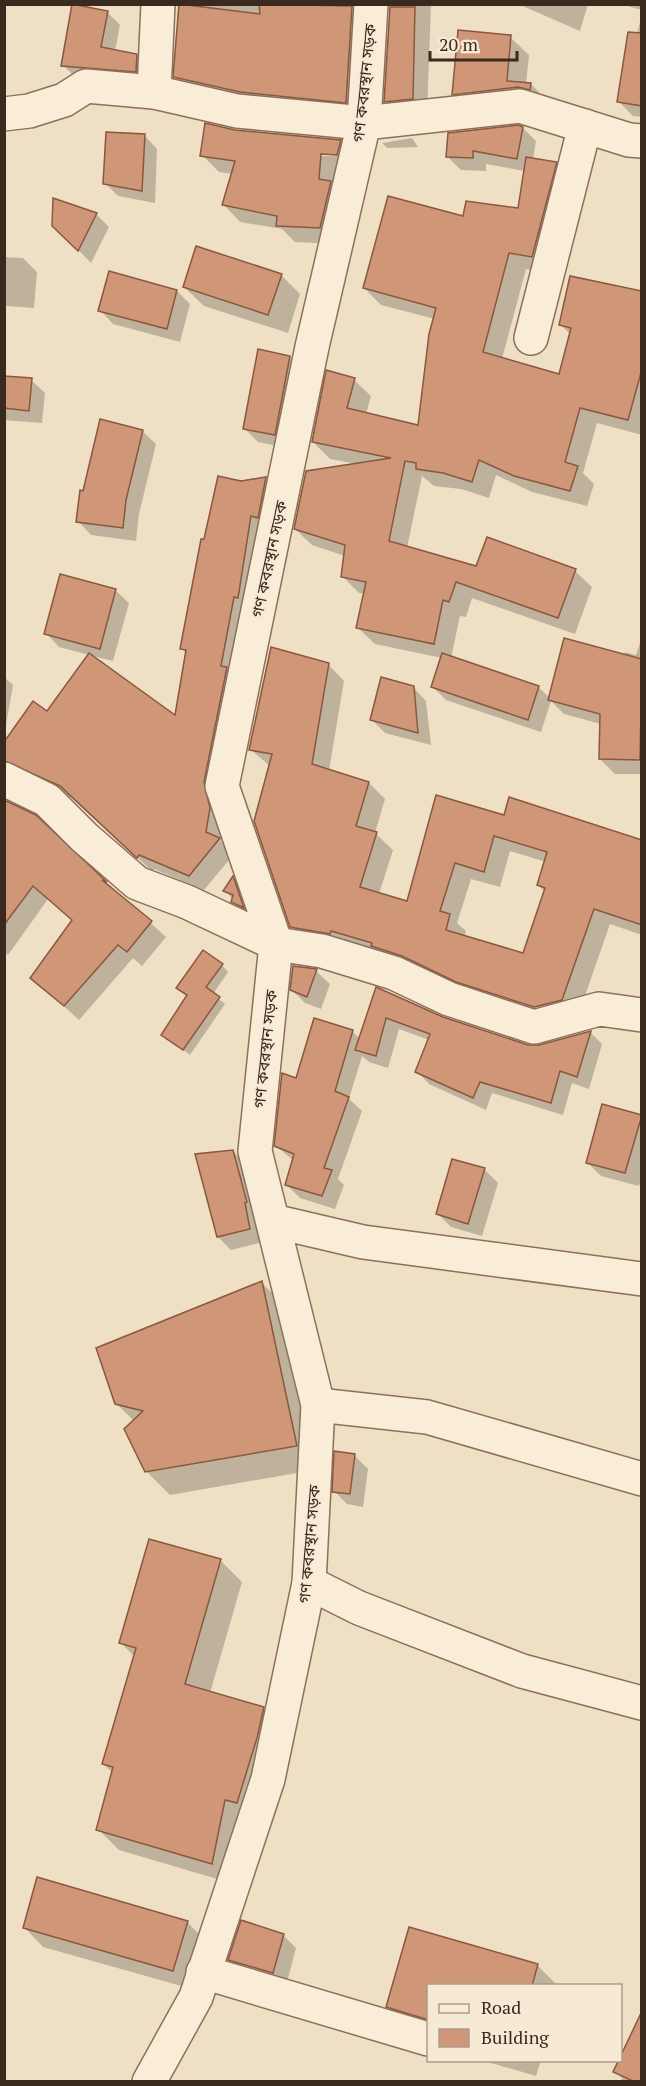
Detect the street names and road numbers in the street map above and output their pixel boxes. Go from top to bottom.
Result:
street label: গণ কবরস্থান সড়ক [347,22,381,143]
street label: গণ কবরস্থান সড়ক [246,498,292,619]
street label: গণ কবরস্থান সড়ক [248,988,282,1109]
street label: গণ কবরস্থান সড়ক [293,1483,325,1604]

